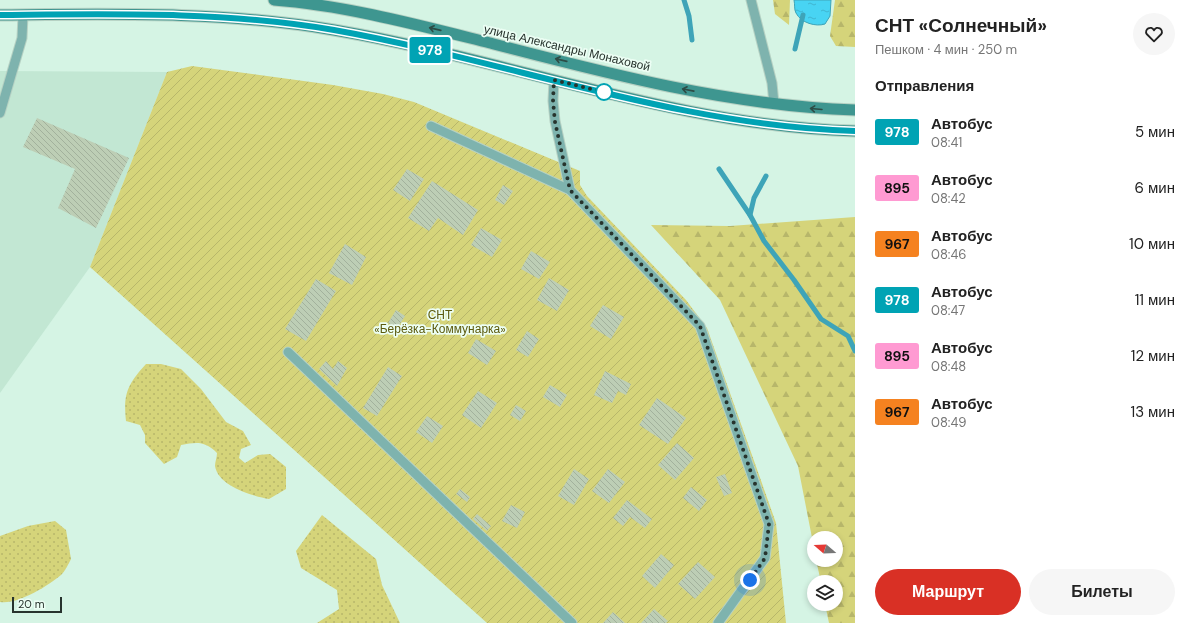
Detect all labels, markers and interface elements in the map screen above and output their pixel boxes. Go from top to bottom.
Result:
text: СНТ «Солнечный» [875,13,1047,38]
button: heart [1133,13,1175,55]
street label: улица Александры Монаховой [482,21,652,75]
one-way arrow [428,25,441,33]
line badge: 978 [407,37,453,63]
text: 978 [417,41,443,59]
text: Пешком · 4 мин · 250 m [875,41,1017,58]
one-way arrow [555,56,568,64]
text: Отправления [875,76,974,96]
unlabelled marker [595,83,613,101]
one-way arrow [681,85,694,93]
one-way arrow [810,105,823,112]
text: Автобус [931,114,993,134]
text: 5 мин [1135,122,1175,142]
text: 978 [884,123,910,141]
text: 08:41 [931,134,962,151]
text: Автобус [931,170,993,190]
text: 6 мин [1135,178,1175,198]
text: 895 [884,179,910,197]
text: 08:42 [931,190,966,207]
text: Автобус [931,226,993,246]
text: 10 мин [1129,234,1175,254]
text: 967 [884,235,910,253]
text: 08:46 [931,246,966,263]
text: Автобус [931,282,993,302]
text: 11 мин [1135,290,1175,310]
text: 978 [884,291,910,309]
text: 08:47 [931,302,965,319]
park label: СНТ «Берёзка-Коммунарка» [374,307,506,337]
text: Автобус [931,338,993,358]
text: 12 мин [1131,346,1175,366]
text: 895 [884,347,910,365]
text: 08:48 [931,358,966,375]
text: Автобус [931,394,993,414]
text: 13 мин [1130,402,1175,422]
text: 967 [884,403,910,421]
text: 08:49 [931,414,966,431]
north arrow [807,531,843,567]
map controls [807,531,843,611]
button: Маршрут [875,569,1021,615]
button: Билеты [1029,569,1175,615]
your location [740,570,760,590]
button: layers [807,575,843,611]
scale bar [12,595,62,614]
text: 20 m [18,597,44,611]

